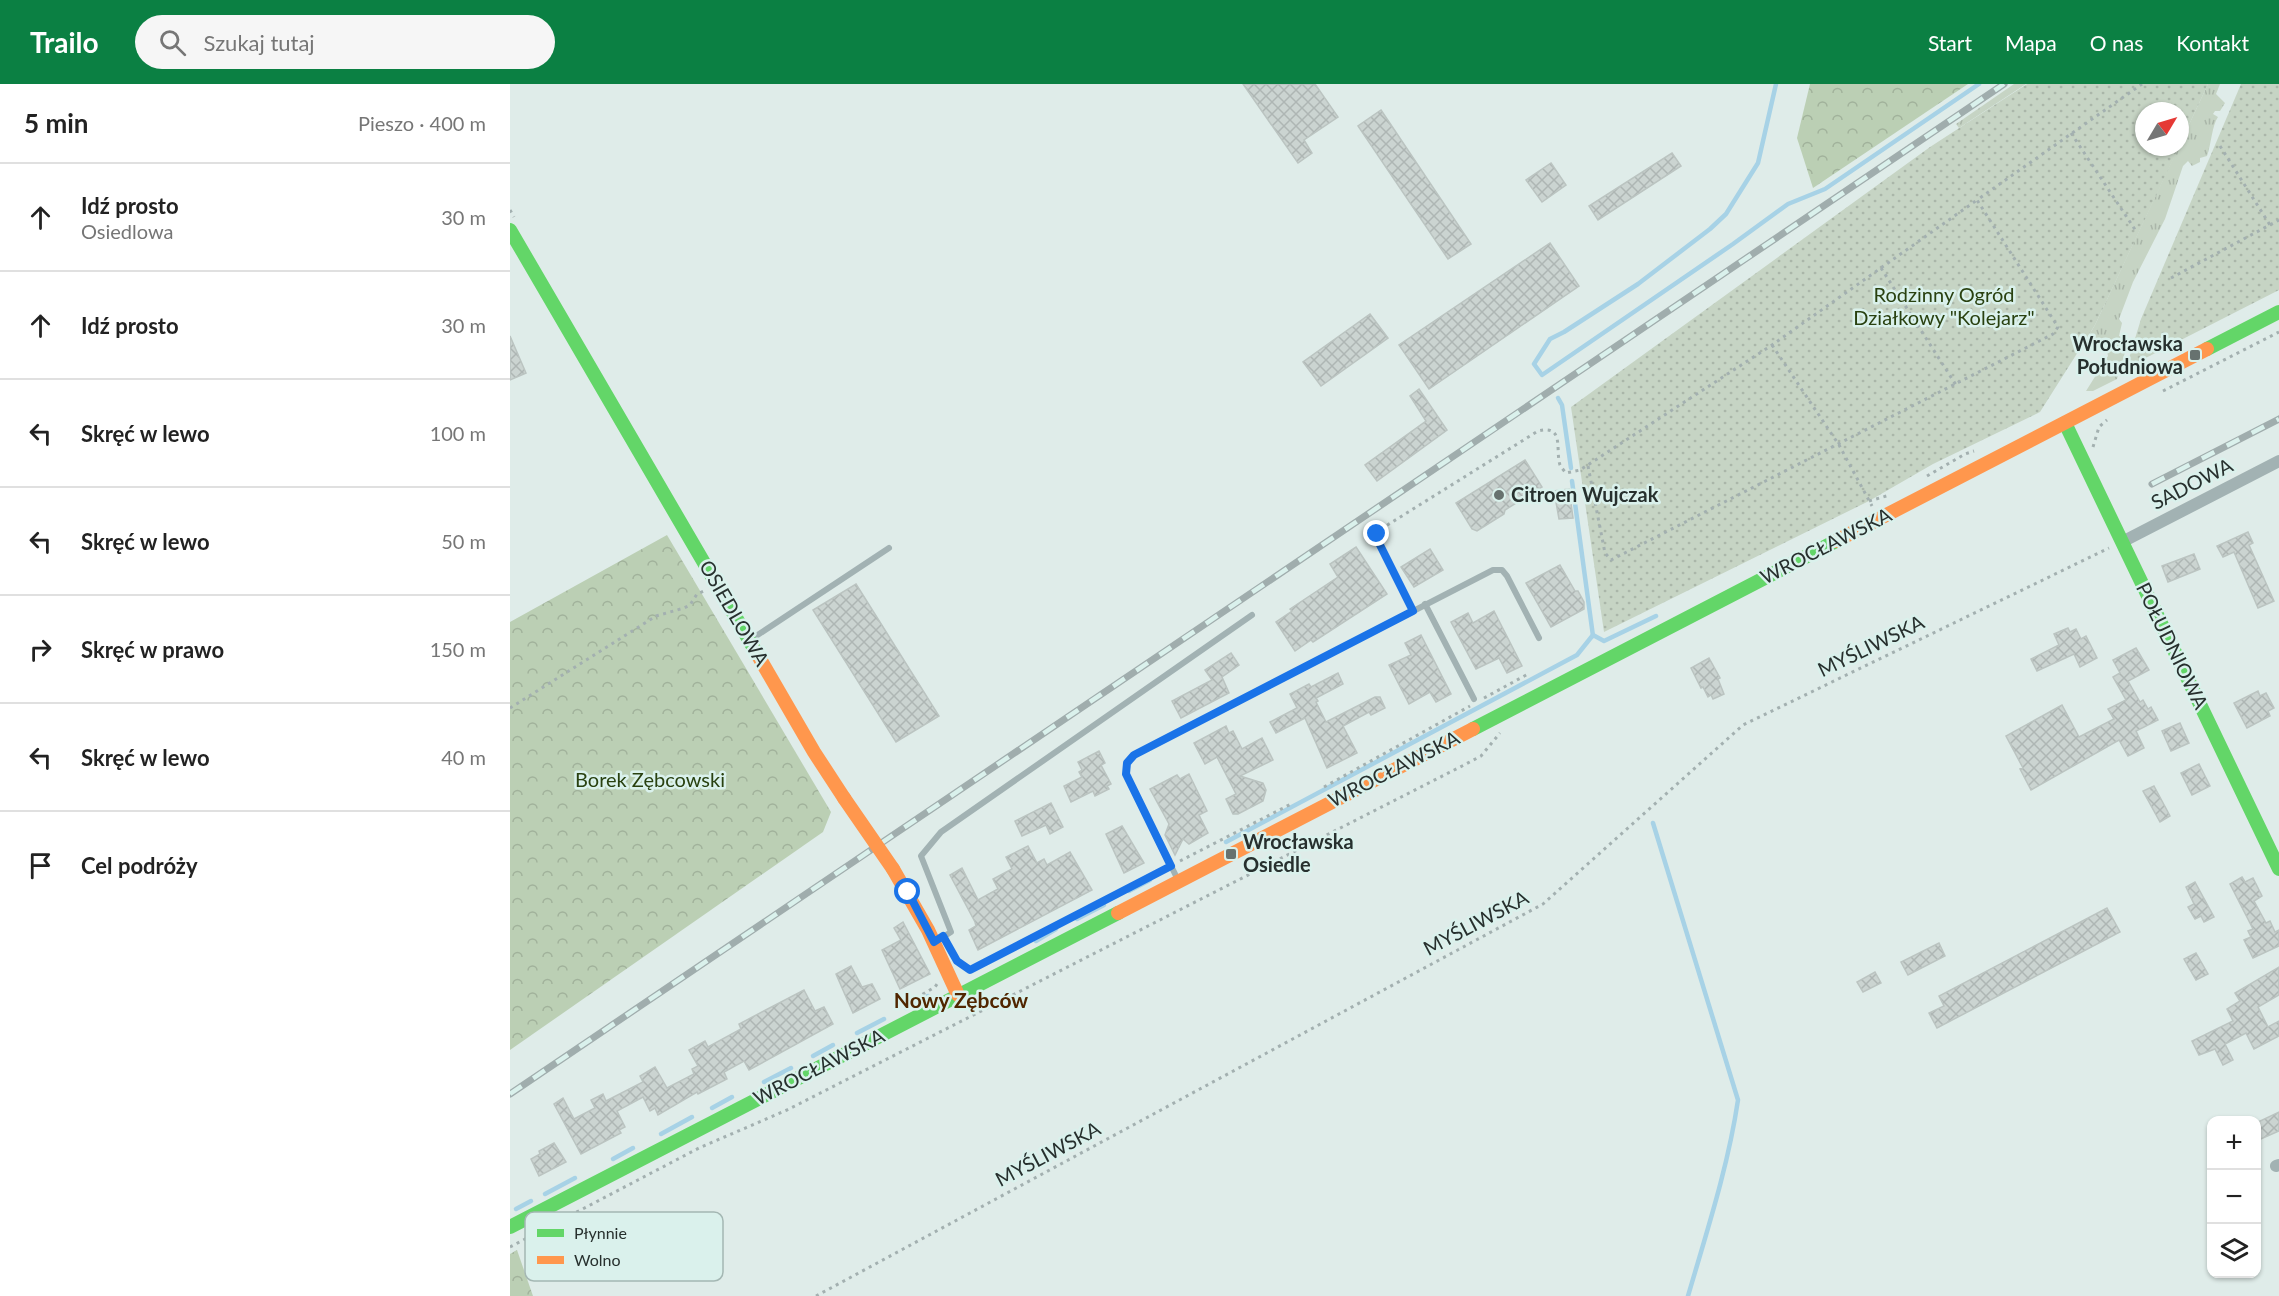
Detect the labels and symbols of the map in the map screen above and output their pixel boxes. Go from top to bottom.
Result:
north arrow [2135,102,2189,156]
park label: Rodzinny Ogród Działkowy "Kolejarz" [1853,282,2035,329]
place label: Wrocławska Południowa [2072,331,2183,378]
marker: Wrocławska Południowa [2188,348,2202,362]
street label: SADOWA [2147,452,2237,514]
place label: Citroen Wujczak [1511,482,1659,506]
marker: Citroen Wujczak [1492,488,1506,502]
street label: WROCŁAWSKA [1756,502,1896,588]
route end [1363,520,1389,546]
street label: OSIEDLOWA [695,555,775,670]
street label: POŁUDNIOWA [2132,578,2214,713]
street label: MYŚLIWSKA [1813,609,1928,681]
street label: WROCŁAWSKA [1324,725,1464,811]
park label: Borek Zębcowski [575,767,725,791]
place label: Wrocławska Osiedle [1243,829,1354,876]
marker: Wrocławska Osiedle [1224,847,1238,861]
route start [894,878,920,904]
street label: MYŚLIWSKA [1419,884,1533,960]
district label: Nowy Zębców [894,987,1028,1012]
street label: WROCŁAWSKA [749,1023,889,1109]
street label: MYŚLIWSKA [991,1115,1105,1191]
legend [525,1212,723,1281]
text: Płynnie [574,1223,627,1242]
text: Wolno [574,1250,621,1269]

